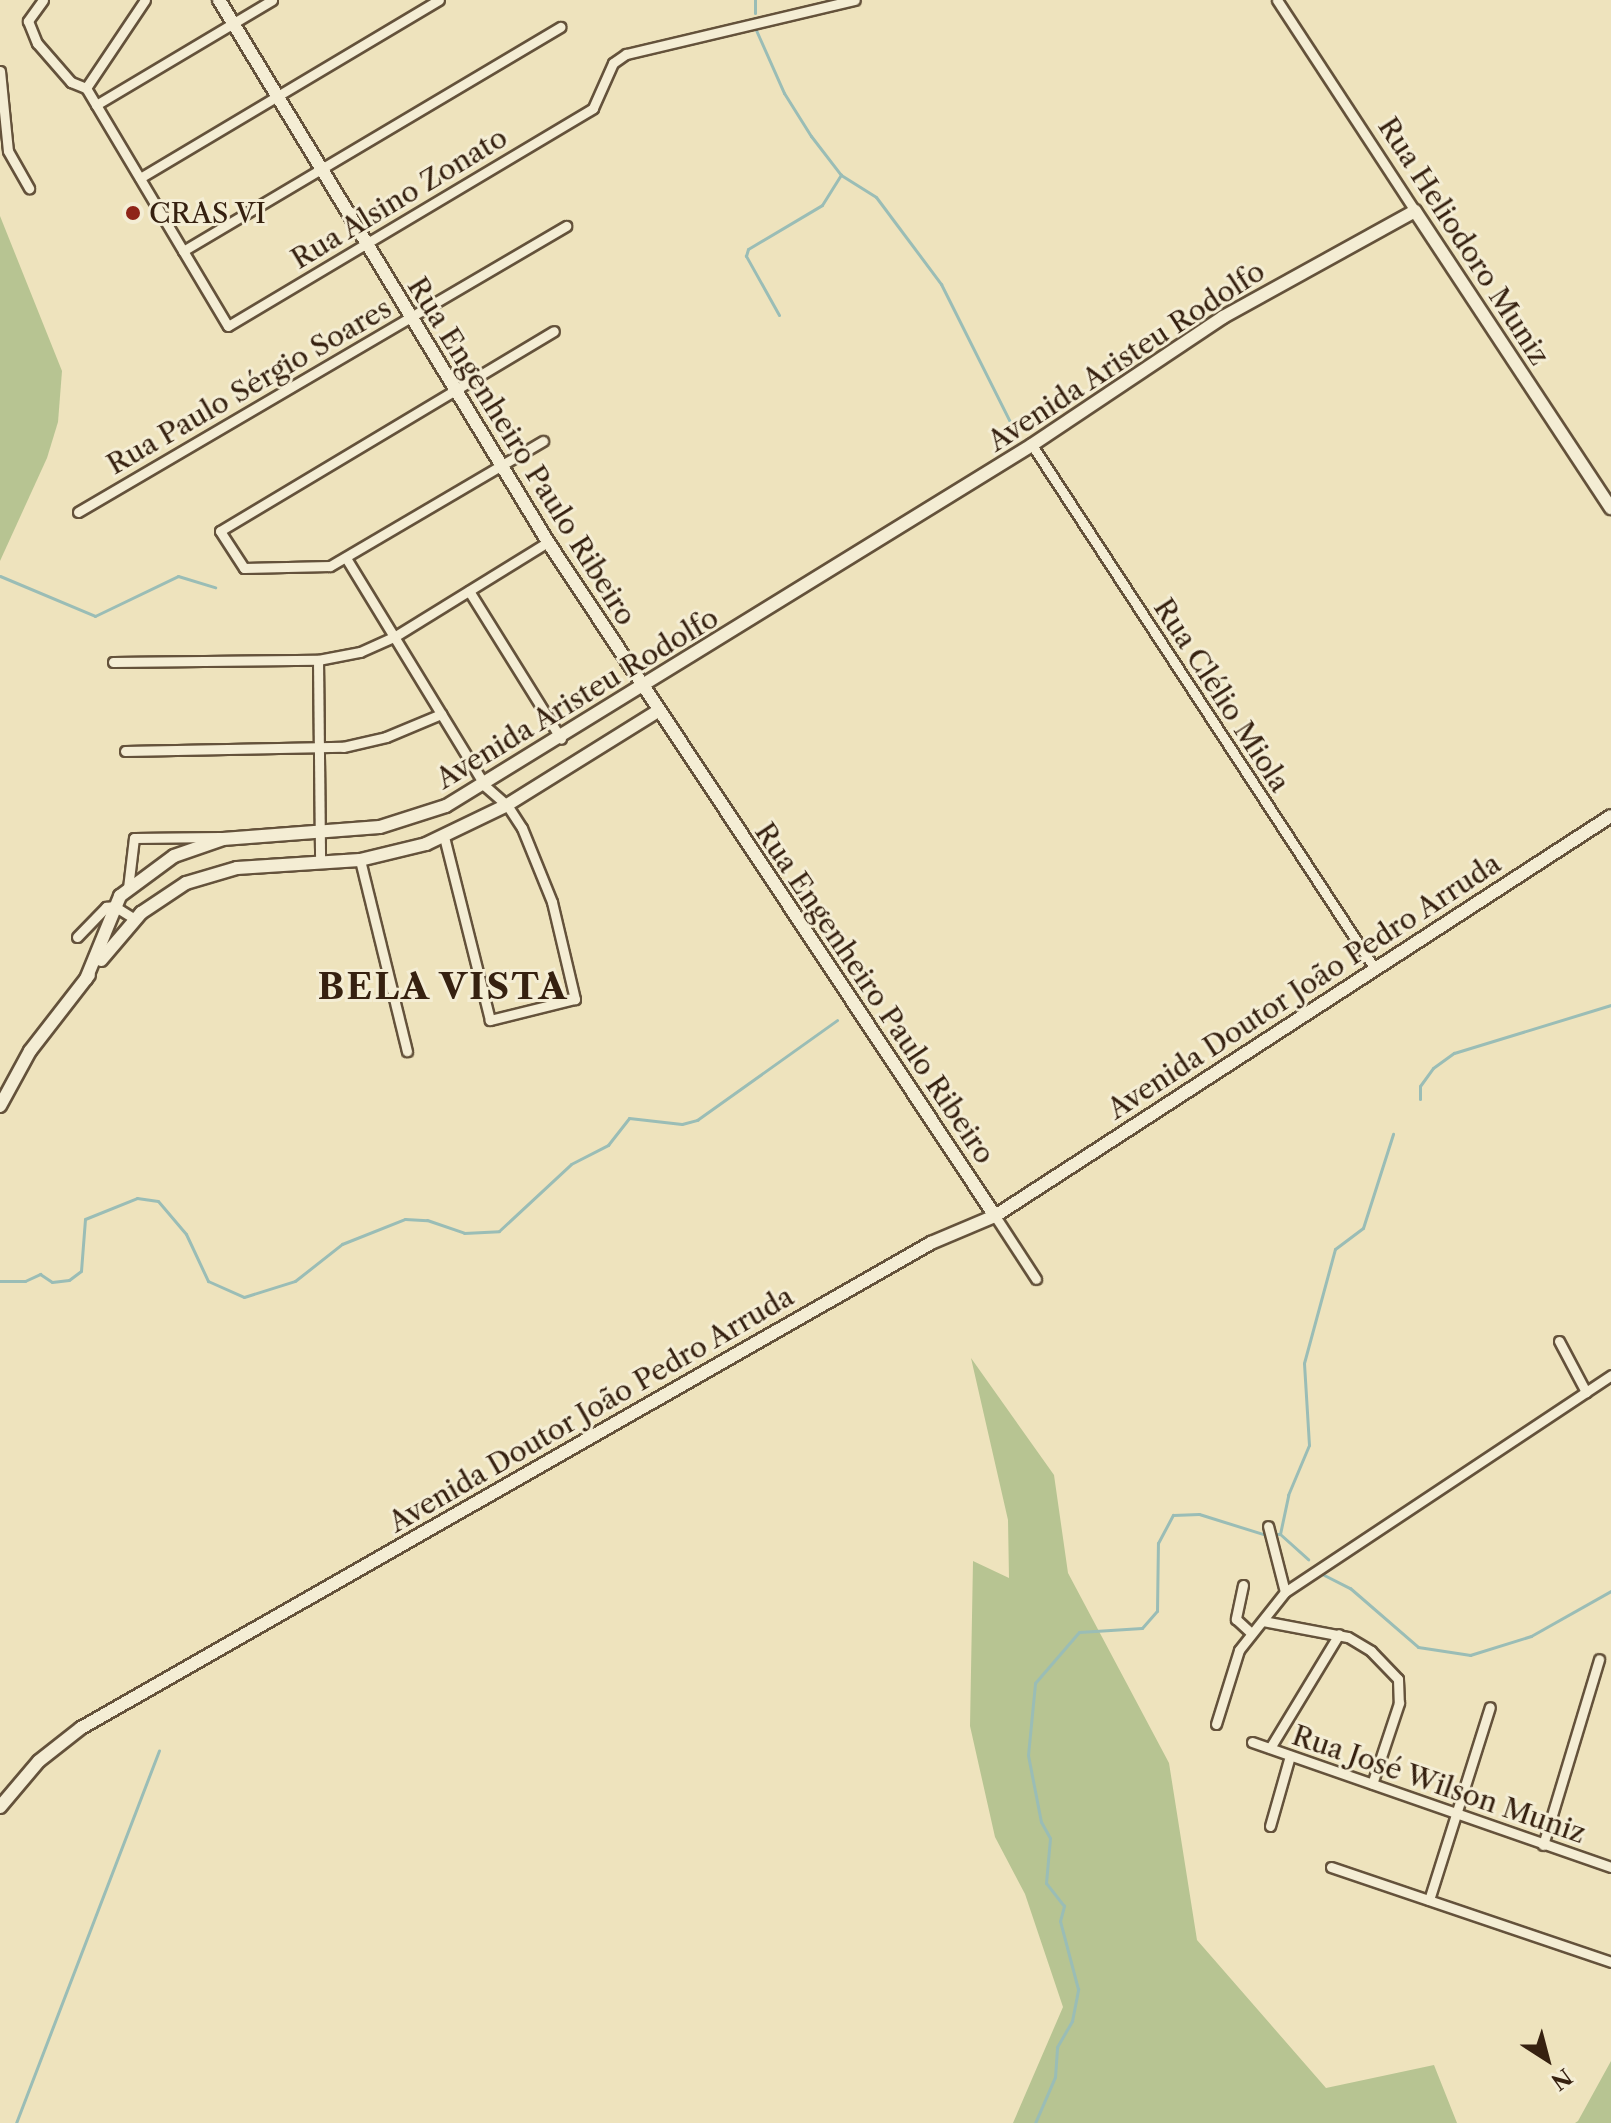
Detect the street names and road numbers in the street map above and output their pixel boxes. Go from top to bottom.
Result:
street label: Rua Heliodoro Muniz [1371,111,1557,371]
street label: Rua Alsino Zonato [284,120,514,276]
street label: Avenida Aristeu Rodolfo [981,254,1271,458]
street label: Rua Engenheiro Paulo Ribeiro [401,271,643,631]
street label: Rua Paulo Sérgio Soares [101,291,397,481]
street label: Rua Clélio Miola [1147,592,1297,798]
street label: Avenida Aristeu Rodolfo [429,600,725,796]
street label: Rua Engenheiro Paulo Ribeiro [748,816,1002,1170]
street label: Avenida Doutor João Pedro Arruda [1100,846,1508,1126]
street label: Avenida Doutor João Pedro Arruda [382,1278,800,1540]
street label: Rua José Wilson Muniz [1287,1718,1591,1850]

